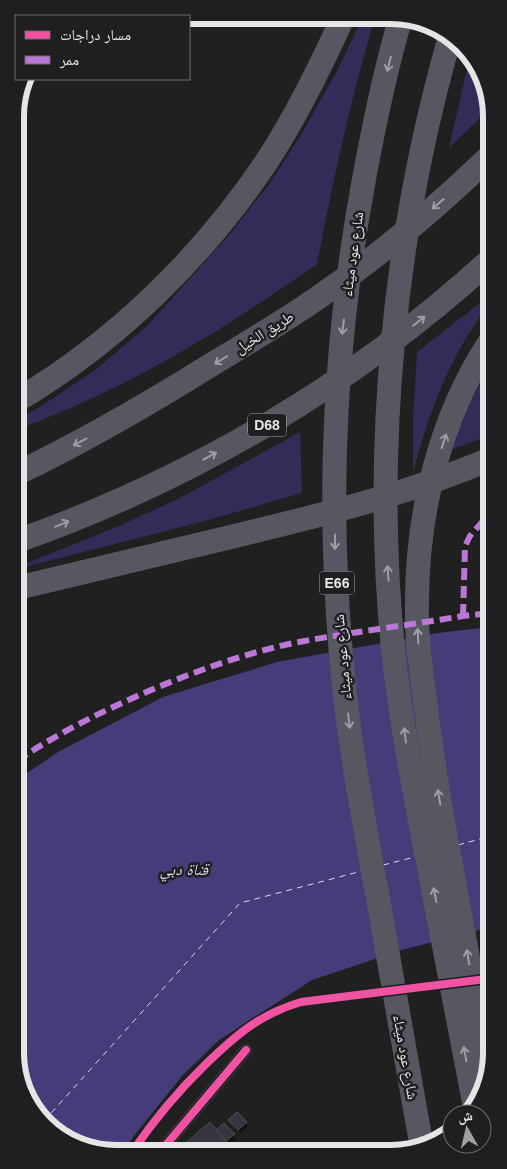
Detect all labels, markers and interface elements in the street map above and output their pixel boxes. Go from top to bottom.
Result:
legend [15,15,190,80]
text: مسار دراجات [60,26,131,44]
text: ممر [59,51,79,69]
one-way arrow [384,56,393,72]
one-way arrow [431,199,444,210]
street label: شارع عود ميثاء [338,210,368,298]
street label: طريق الخيل [232,307,298,358]
one-way arrow [412,315,425,326]
one-way arrow [338,319,348,335]
one-way arrow [214,355,228,365]
road number: D68 [248,414,286,436]
one-way arrow [439,433,449,449]
one-way arrow [73,437,88,447]
one-way arrow [202,451,216,461]
one-way arrow [54,519,69,529]
one-way arrow [330,534,340,550]
one-way arrow [384,566,393,582]
road number: E66 [320,572,354,594]
street label: شارع عود ميثاء [330,613,356,700]
one-way arrow [413,628,423,644]
one-way arrow [344,713,354,729]
one-way arrow [400,727,410,743]
one-way arrow [433,789,443,805]
water label: قناة دبي [160,861,210,882]
one-way arrow [429,887,439,903]
one-way arrow [462,949,472,965]
street label: شارع عود ميثاء [388,1013,422,1101]
one-way arrow [460,1047,470,1063]
north arrow [442,1104,492,1154]
text: ش [457,1107,474,1126]

